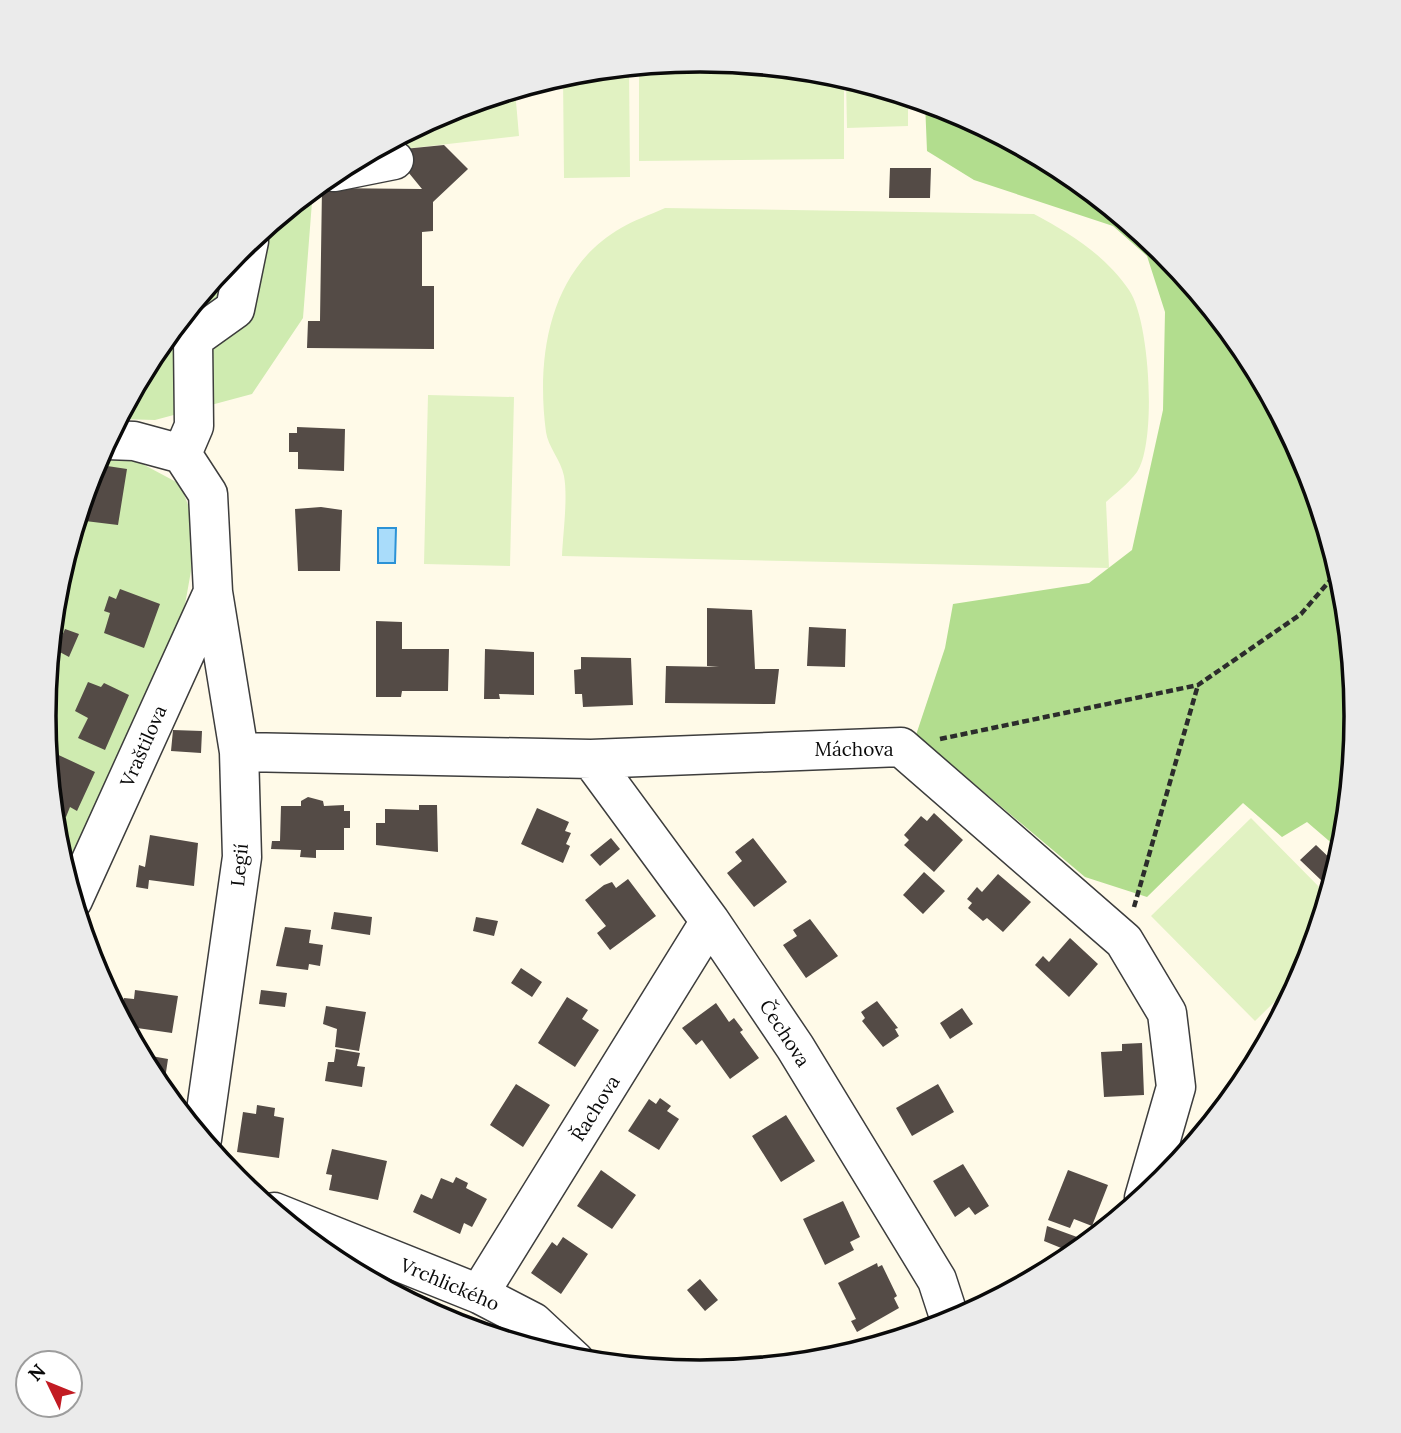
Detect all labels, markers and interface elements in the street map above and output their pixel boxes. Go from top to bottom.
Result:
street label: Vraštilova [114,701,172,791]
street label: Máchova [815,737,894,761]
street label: Legií [225,843,253,887]
street label: Čechova [754,995,816,1071]
street label: Řachova [565,1070,625,1146]
street label: Vrchlického [396,1252,503,1316]
north arrow [14,1349,84,1419]
text: N [23,1359,51,1386]

